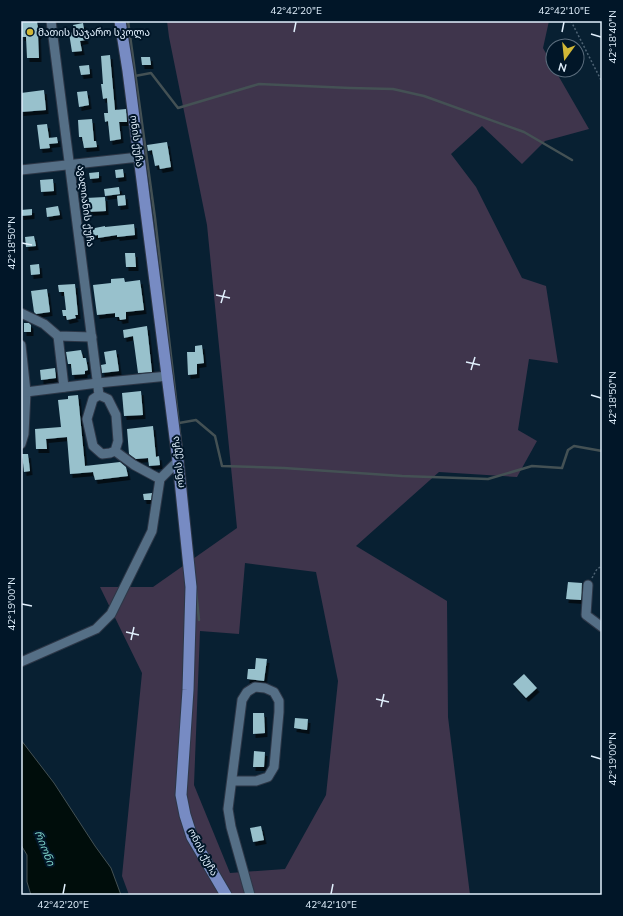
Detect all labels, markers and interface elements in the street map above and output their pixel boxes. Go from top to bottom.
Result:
text: 42°42'20"E [270,4,322,17]
text: 42°42'10"E [538,4,590,17]
text: 42°18'40"N [606,10,619,64]
place label: მათის საჯარო სკოლა [38,26,150,39]
marker: მათის საჯარო სკოლა [25,27,35,37]
north arrow [545,38,585,78]
text: N [557,60,568,75]
street label: ონის ქუჩა [127,114,147,168]
street label: ავალიანის ქუჩა [75,164,97,248]
text: 42°18'50"N [5,216,18,270]
text: 42°18'50"N [606,371,619,425]
street label: ონის ქუჩა [169,436,187,488]
text: 42°19'00"N [5,577,18,631]
text: 42°19'00"N [606,732,619,786]
street label: ონის ქუჩა [185,826,221,878]
water label: რიონი [32,828,59,868]
text: 42°42'20"E [37,898,89,911]
text: 42°42'10"E [305,898,357,911]

